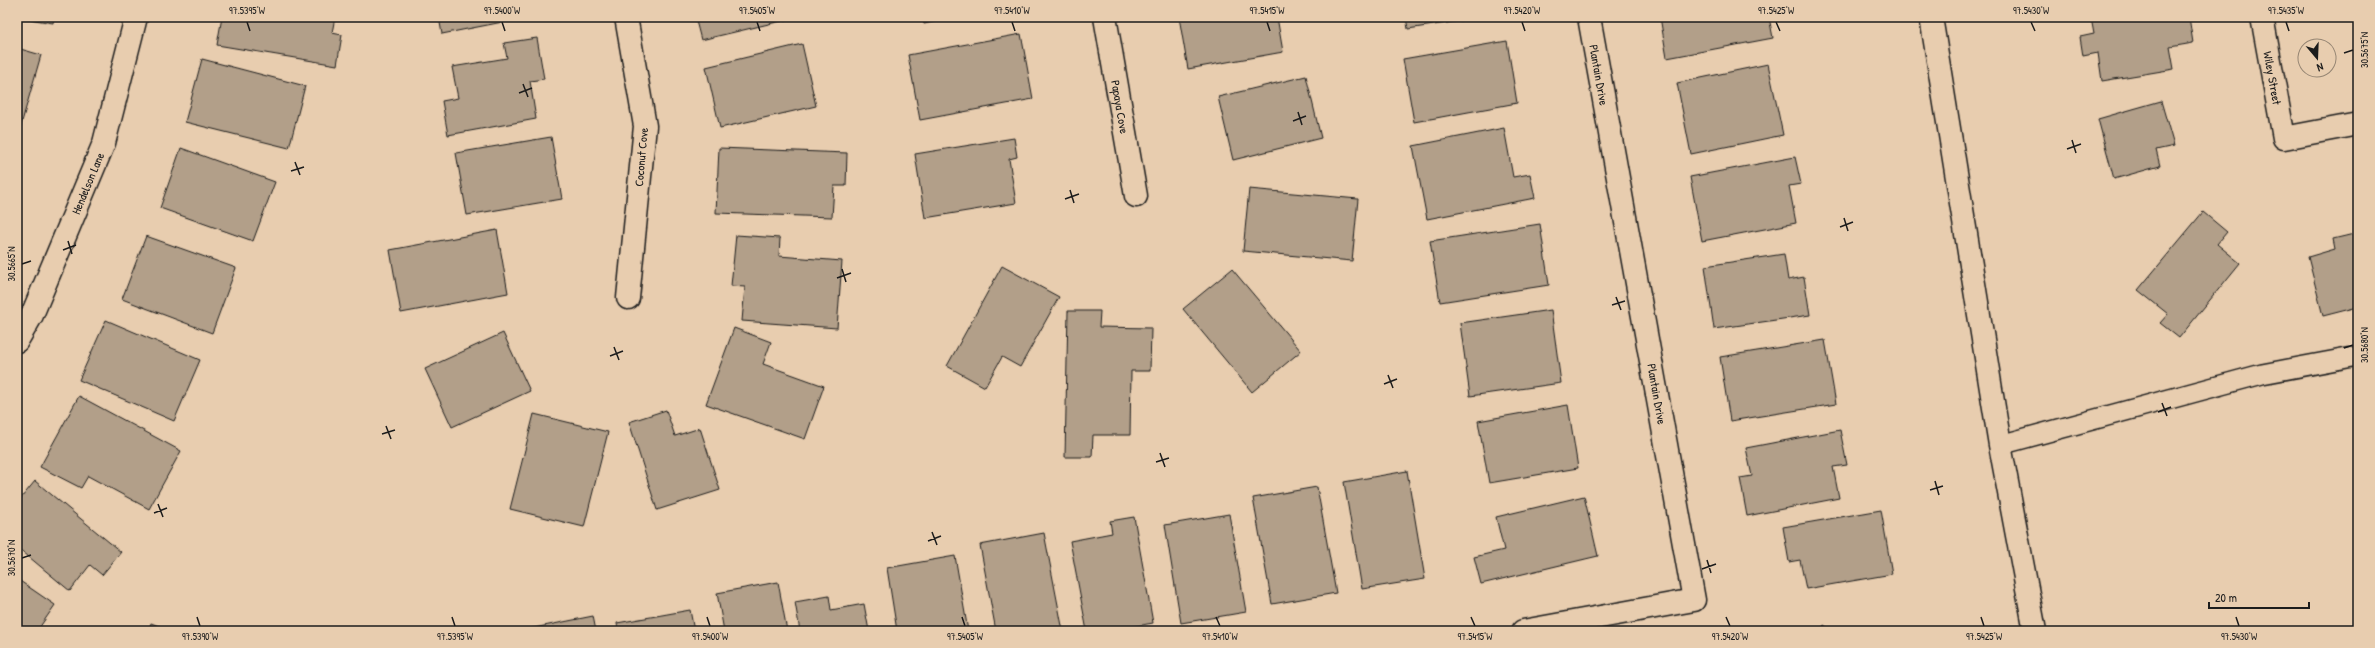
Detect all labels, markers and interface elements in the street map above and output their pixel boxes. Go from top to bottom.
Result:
text: 97.5395°W [229,4,266,17]
text: 97.5400°W [484,4,521,17]
text: 97.5405°W [739,4,776,17]
text: 97.5410°W [994,4,1030,17]
text: 97.5415°W [1249,4,1285,17]
text: 97.5420°W [1504,4,1541,17]
text: 97.5425°W [1758,4,1795,17]
text: 97.5430°W [2013,4,2050,17]
text: 97.5435°W [2268,4,2305,17]
text: 30.5675°N [2358,32,2371,68]
north arrow [2297,38,2337,78]
street label: Plantain Drive [1585,43,1613,107]
street label: Wiley Street [2260,50,2286,107]
text: N [2315,60,2325,75]
street label: Papaya Cove [1108,79,1134,135]
street label: Coconut Cove [630,127,652,187]
street label: Hendelson Lane [67,149,108,217]
text: 30.5665°N [5,246,18,282]
text: 30.5680°N [2358,327,2371,363]
street label: Plantain Drive [1643,362,1671,426]
text: 30.5670°N [5,540,18,576]
scale bar [2209,584,2309,610]
text: 20 m [2215,589,2237,606]
text: 97.5390°W [182,630,219,643]
text: 97.5395°W [437,630,474,643]
text: 97.5400°W [692,630,729,643]
text: 97.5405°W [947,630,984,643]
text: 97.5410°W [1202,630,1238,643]
text: 97.5415°W [1457,630,1493,643]
text: 97.5420°W [1712,630,1749,643]
text: 97.5425°W [1966,630,2003,643]
text: 97.5430°W [2221,630,2258,643]

